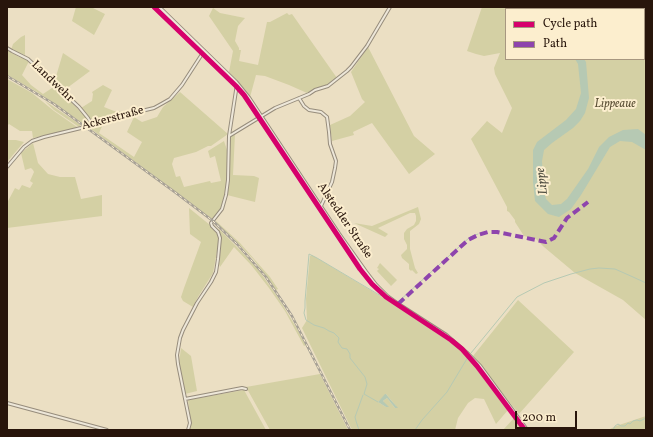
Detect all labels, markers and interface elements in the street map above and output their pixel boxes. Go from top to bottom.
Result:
legend [505,8,645,60]
text: Cycle path [543,16,598,32]
text: Path [543,36,567,52]
street label: Landwehr [28,58,76,106]
park label: Lippeaue [594,98,636,112]
street label: Ackerstraße [80,104,146,134]
water label: Lippe [534,167,552,195]
street label: Alstedder Straße [313,180,375,262]
scale bar [517,403,579,429]
text: 200 m [522,410,556,426]

